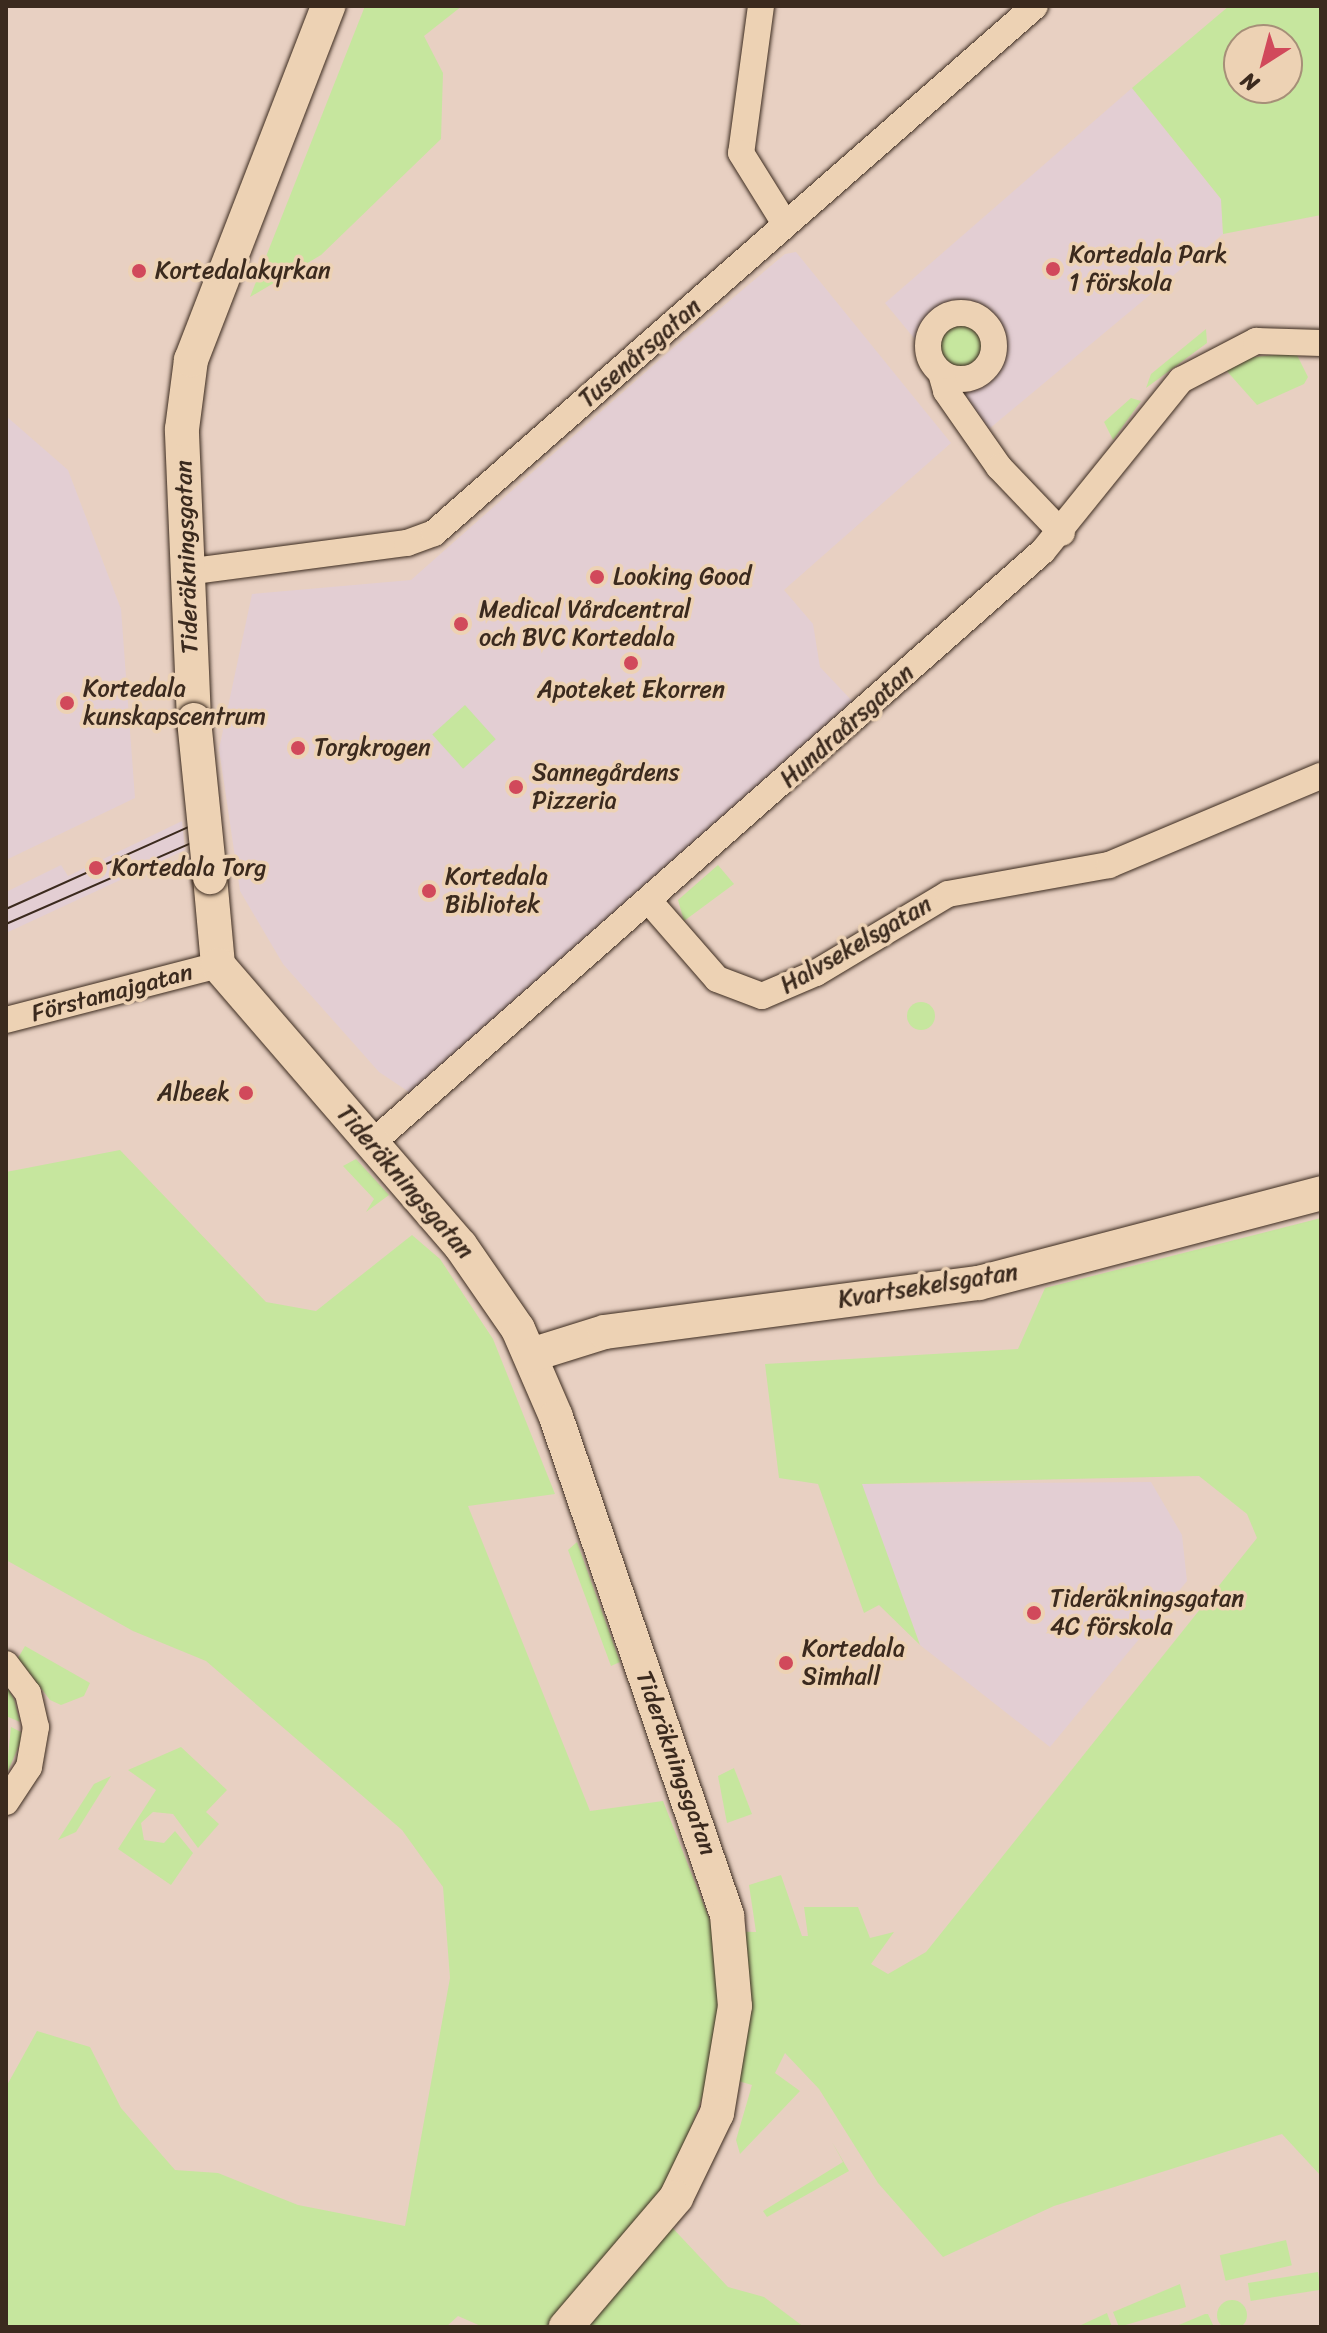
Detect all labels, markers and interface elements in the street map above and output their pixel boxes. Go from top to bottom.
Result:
north arrow [1223,24,1303,104]
text: N [1232,62,1267,102]
place label: Kortedala Park 1 förskola [1069,241,1227,297]
place label: Kortedalakyrkan [155,257,331,285]
marker: Kortedala Park 1 förskola [1044,260,1062,278]
marker: Kortedalakyrkan [130,262,148,280]
street label: Tusenårsgatan [573,292,707,414]
street label: Tideräkningsgatan [169,460,205,654]
place label: Looking Good [613,563,751,591]
marker: Looking Good [588,568,606,586]
place label: Medical Vårdcentral och BVC Kortedala [479,596,691,652]
marker: Medical Vårdcentral och BVC Kortedala [450,613,472,635]
marker: Apoteket Ekorren [622,654,640,672]
street label: Hundraårsgatan [774,658,920,794]
place label: Kortedala kunskapscentrum [83,675,266,731]
place label: Apoteket Ekorren [537,676,725,704]
marker: Kortedala kunskapscentrum [58,694,76,712]
place label: Torgkrogen [314,734,431,762]
marker: Torgkrogen [289,739,307,757]
place label: Sannegårdens Pizzeria [532,759,680,815]
marker: Sannegårdens Pizzeria [507,778,525,796]
place label: Kortedala Torg [112,854,267,882]
marker: Kortedala Torg [87,859,105,877]
place label: Kortedala Bibliotek [445,863,548,919]
marker: Kortedala Bibliotek [420,882,438,900]
street label: Halvsekelsgatan [775,890,937,1000]
street label: Förstamajgatan [28,958,196,1028]
place label: Albeek [157,1079,230,1107]
marker: Albeek [237,1084,255,1102]
street label: Tideräkningsgatan [330,1099,480,1265]
street label: Kvartsekelsgatan [836,1258,1020,1314]
place label: Tideräkningsgatan 4C förskola [1050,1585,1244,1641]
marker: Tideräkningsgatan 4C förskola [1025,1604,1043,1622]
place label: Kortedala Simhall [802,1635,905,1691]
marker: Kortedala Simhall [777,1654,795,1672]
street label: Tideräkningsgatan [629,1667,723,1859]

